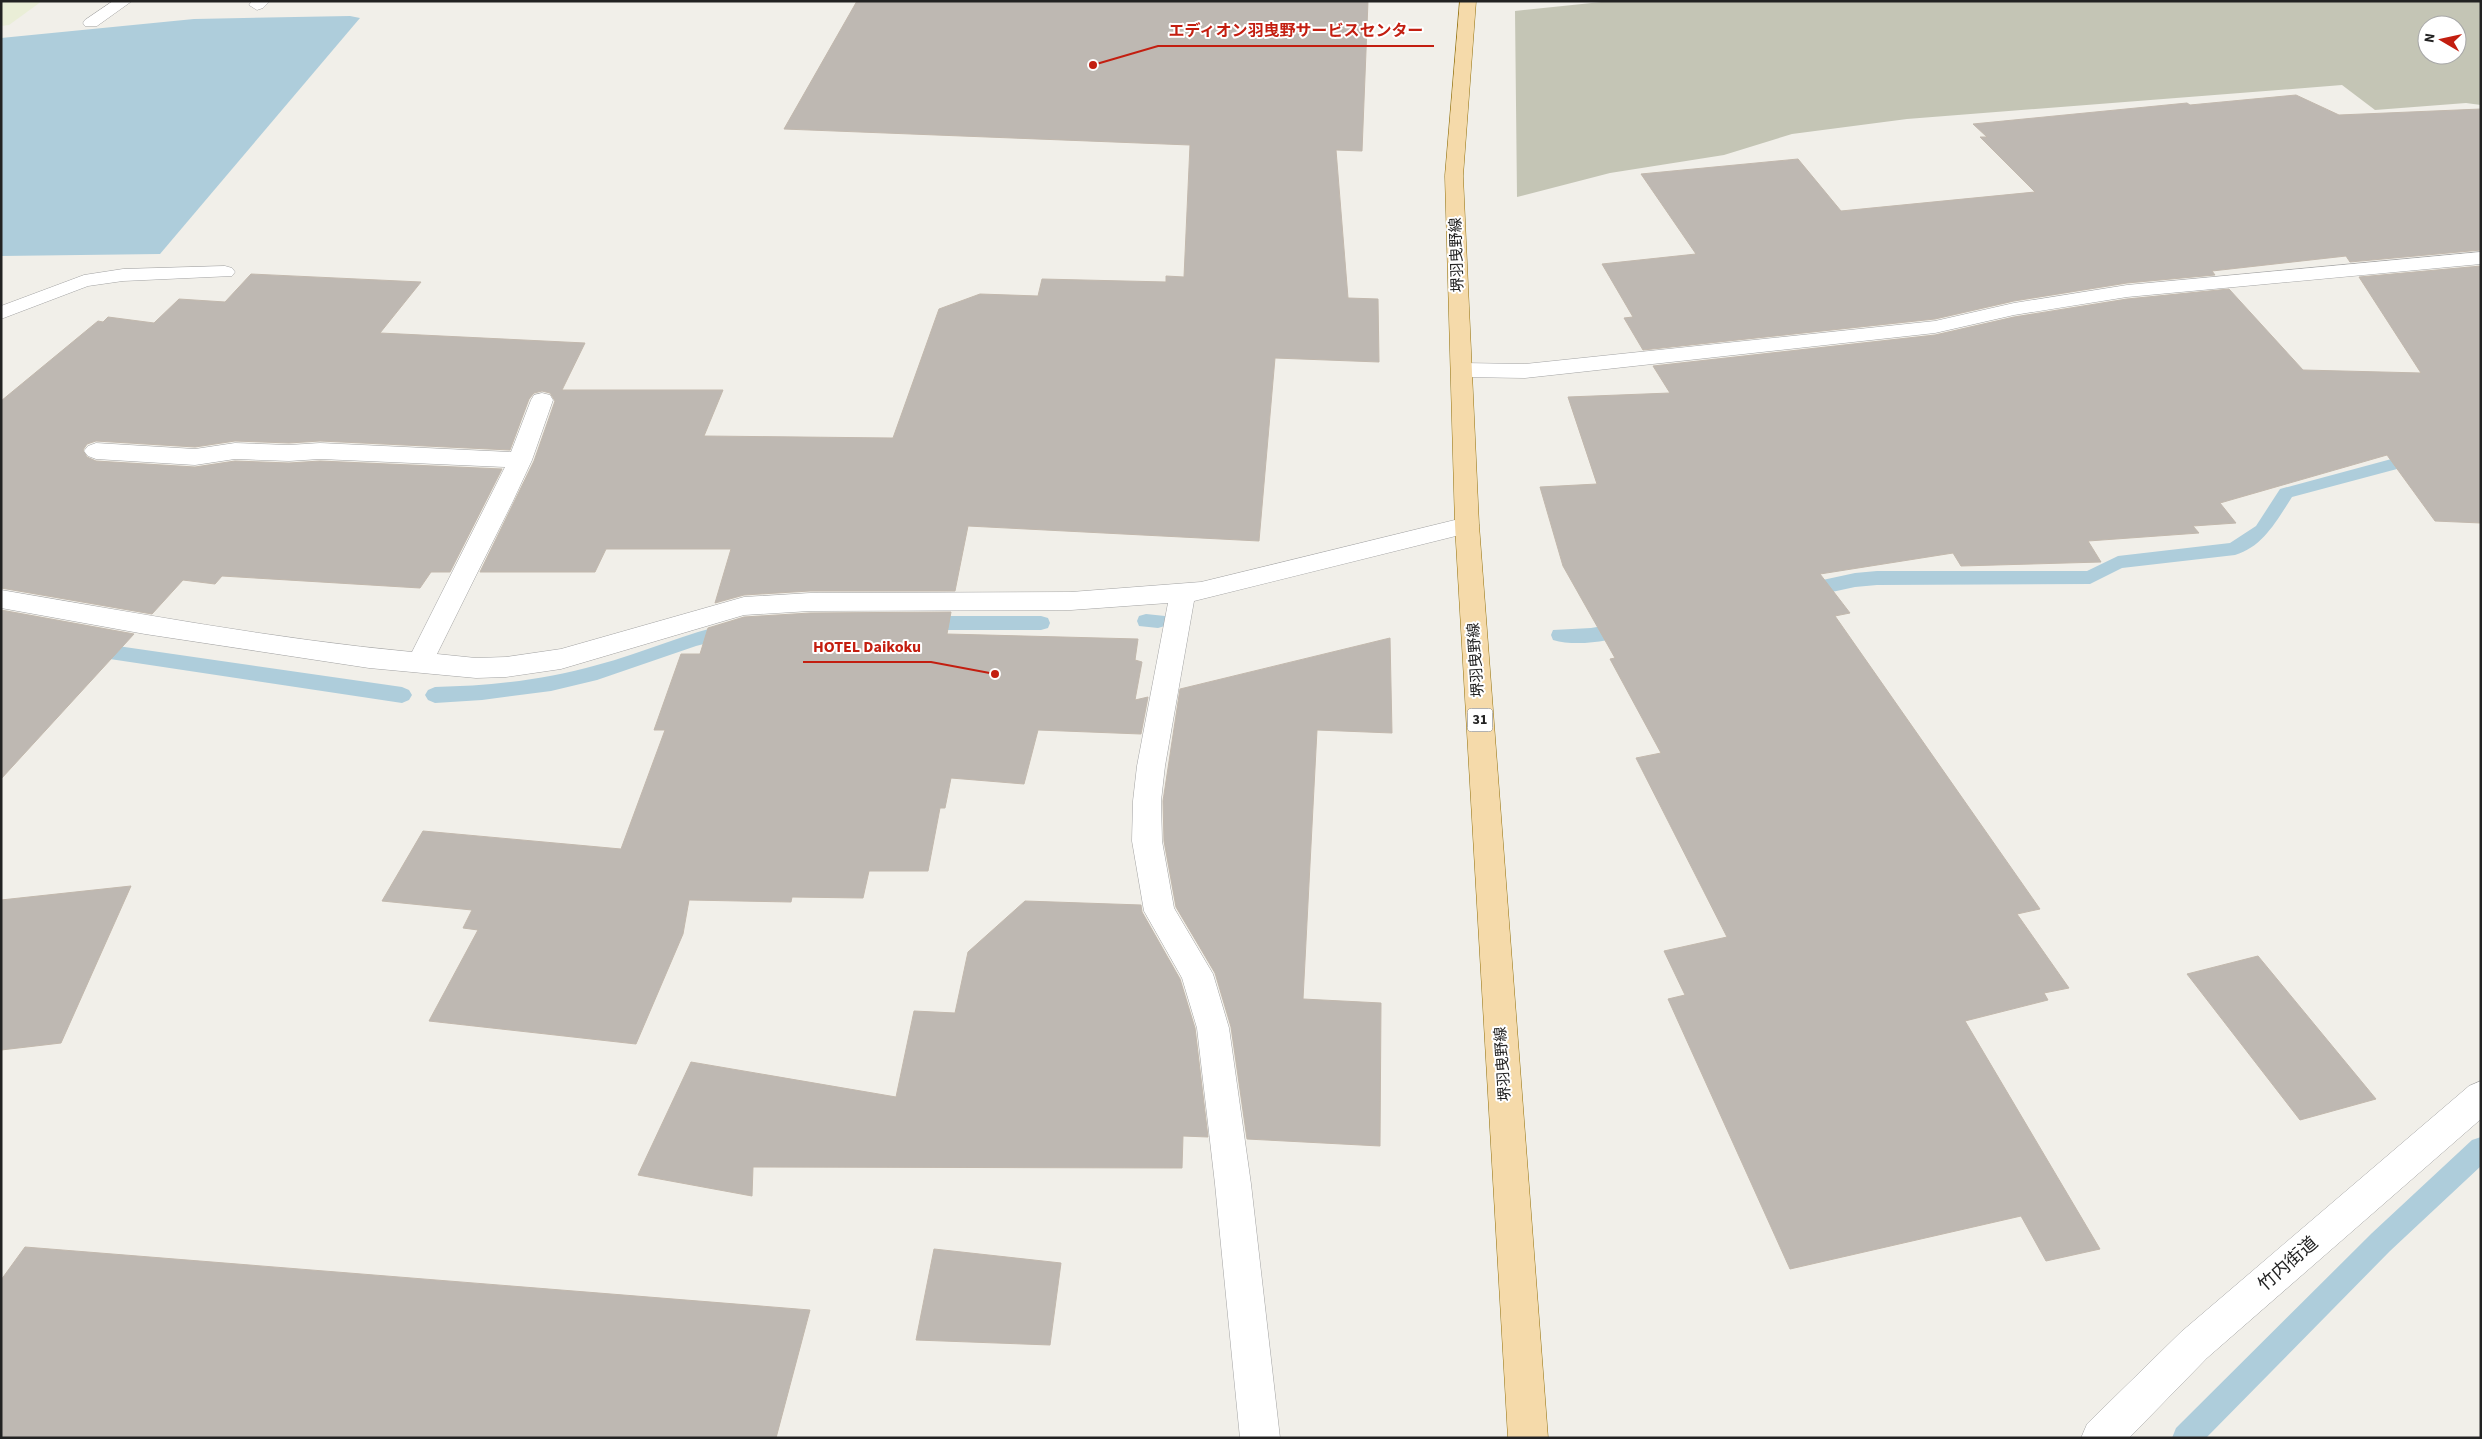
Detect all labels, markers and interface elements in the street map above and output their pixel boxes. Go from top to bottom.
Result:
callout: エディオン羽曳野サービスセンター [1158,15,1434,46]
north arrow [2417,15,2467,65]
text: エディオン羽曳野サービスセンター [1169,20,1423,42]
text: N [2420,32,2441,44]
street label: 堺羽曳野線 [1445,217,1469,293]
street label: 堺羽曳野線 [1463,622,1489,698]
callout: HOTEL Daikoku [803,631,931,662]
text: HOTEL Daikoku [813,636,921,658]
road number: 31 [1468,708,1492,732]
street label: 堺羽曳野線 [1490,1026,1516,1102]
street label: 竹内街道 [2253,1231,2323,1297]

